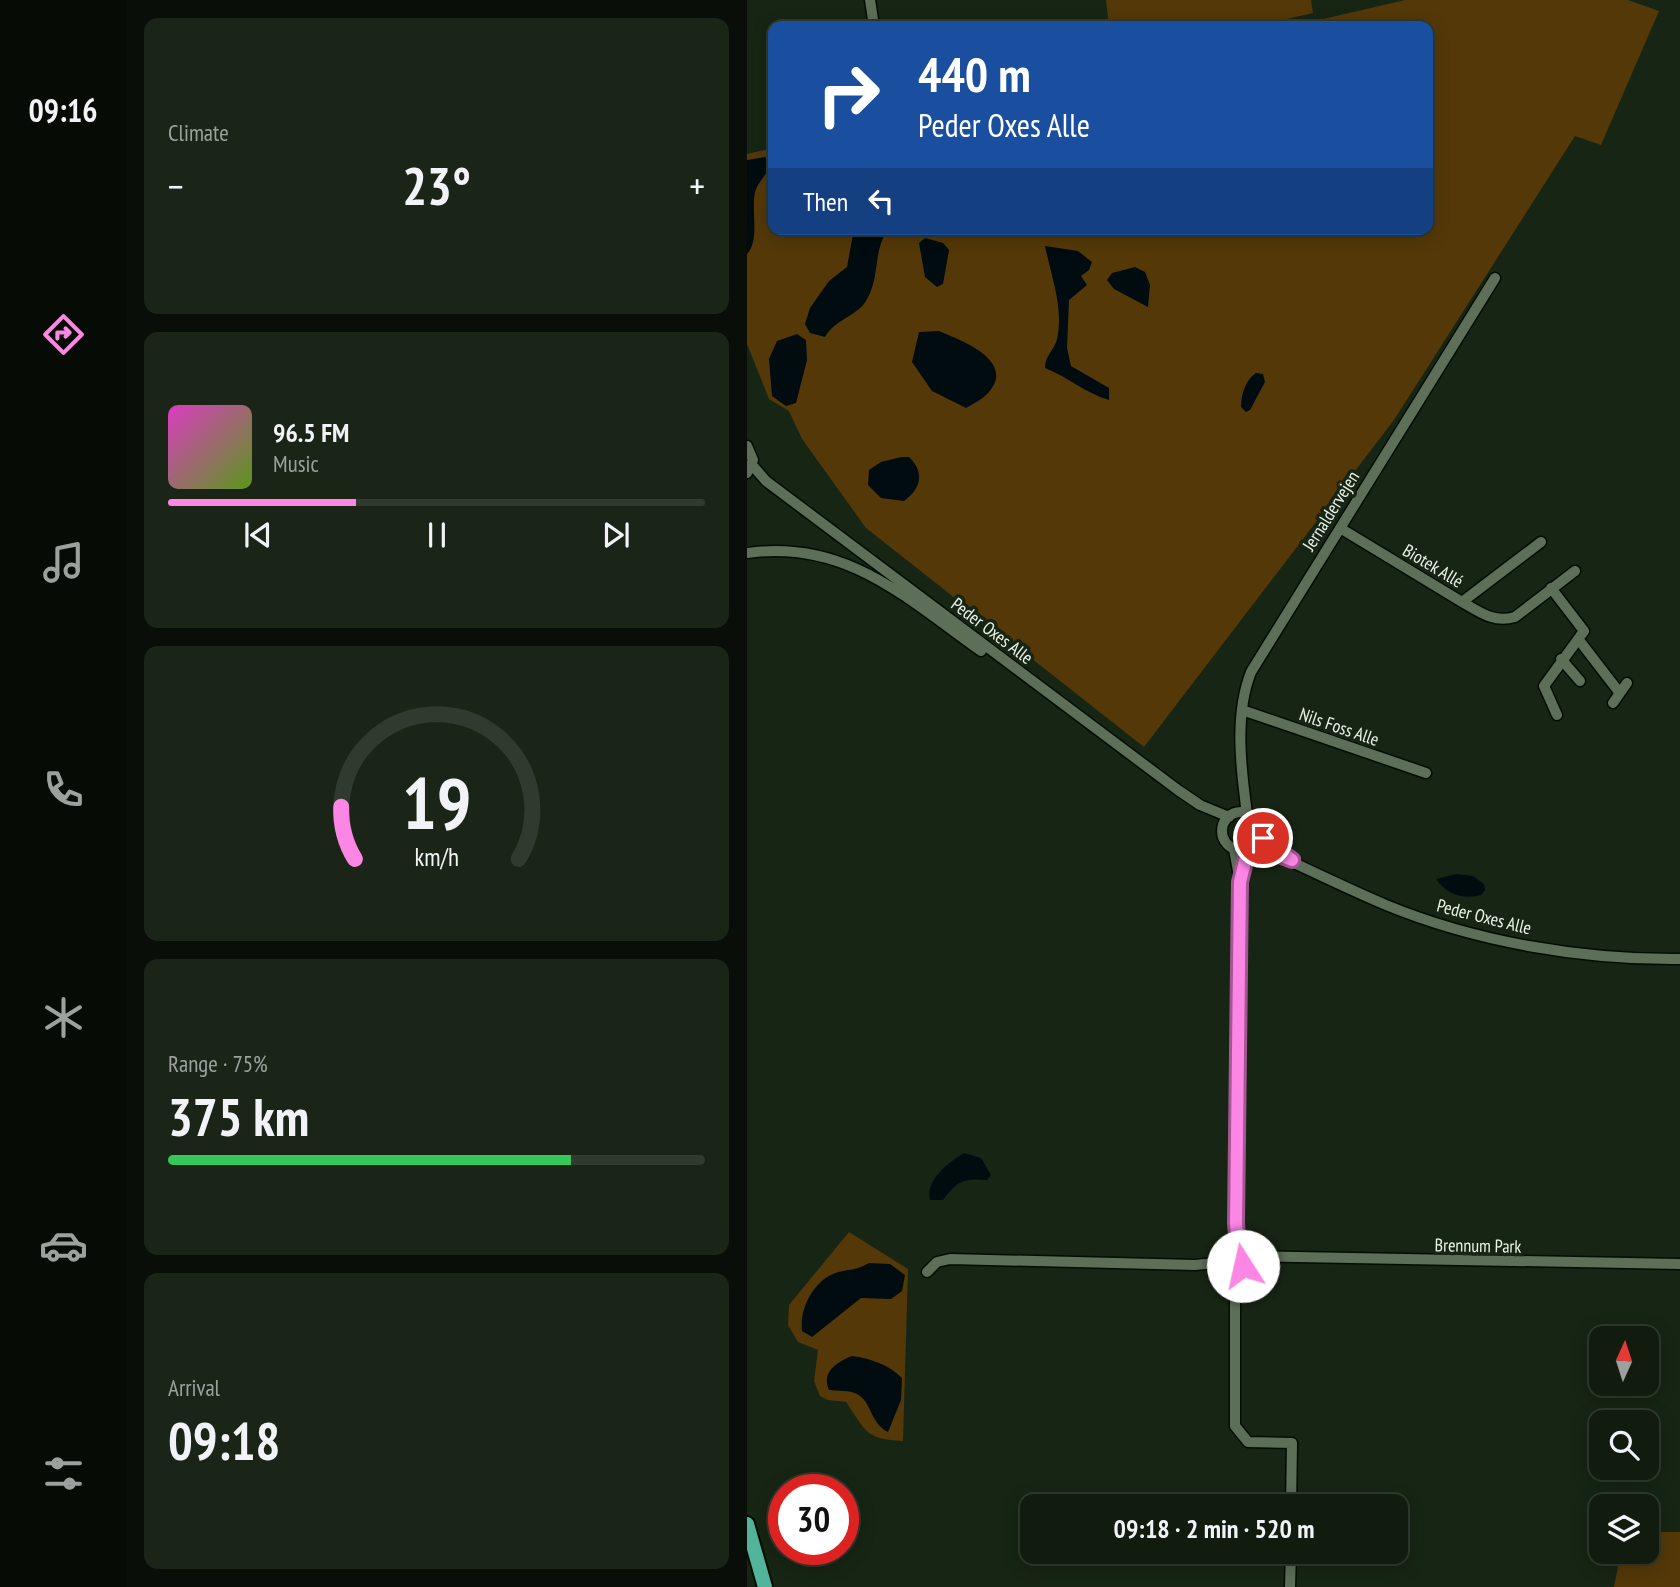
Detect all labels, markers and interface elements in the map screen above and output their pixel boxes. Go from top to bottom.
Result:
text: 440 m [918,42,1031,106]
icon: right [803,49,894,140]
text: 09:16 [28,89,98,131]
text: Peder Oxes Alle [918,104,1090,146]
text: Climate [168,118,229,147]
text: 23° [402,152,471,219]
text: − [168,161,184,210]
text: + [689,161,705,210]
icon: left [862,182,900,220]
text: Then [803,185,848,218]
icon: directions [39,310,88,359]
text: 96.5 FM [273,416,349,449]
text: Music [273,449,319,478]
street label: Jernaldervejen [1297,467,1364,556]
icon: previous [239,516,277,554]
icon: pause [418,516,456,554]
icon: next [597,516,635,554]
icon: music [39,538,88,587]
street label: Biotek Allé [1399,539,1468,593]
street label: Peder Oxes Alle [947,592,1038,669]
street label: Nils Foss Alle [1296,702,1382,751]
text: 19 [402,756,471,850]
icon: phone [39,765,88,814]
pin [1233,808,1293,868]
icon: arrive [1244,819,1282,857]
text: km/h [414,841,459,873]
street label: Peder Oxes Alle [1434,894,1534,939]
icon: climate [39,993,88,1042]
text: Range · 75% [168,1049,268,1078]
text: 375 km [168,1083,309,1150]
icon: car [39,1221,88,1270]
position arrow [1206,1229,1280,1303]
street label: Brennum Park [1434,1233,1522,1258]
north arrow [1589,1326,1659,1396]
map controls [1589,1326,1659,1564]
text: Arrival [168,1373,220,1402]
text: 09:18 [168,1407,280,1474]
button: search [1589,1410,1659,1480]
icon: filters [39,1449,88,1498]
speed limit sign: 30 [768,1474,859,1565]
button: layers [1589,1494,1659,1564]
text: 09:18 · 2 min · 520 m [1114,1512,1314,1545]

